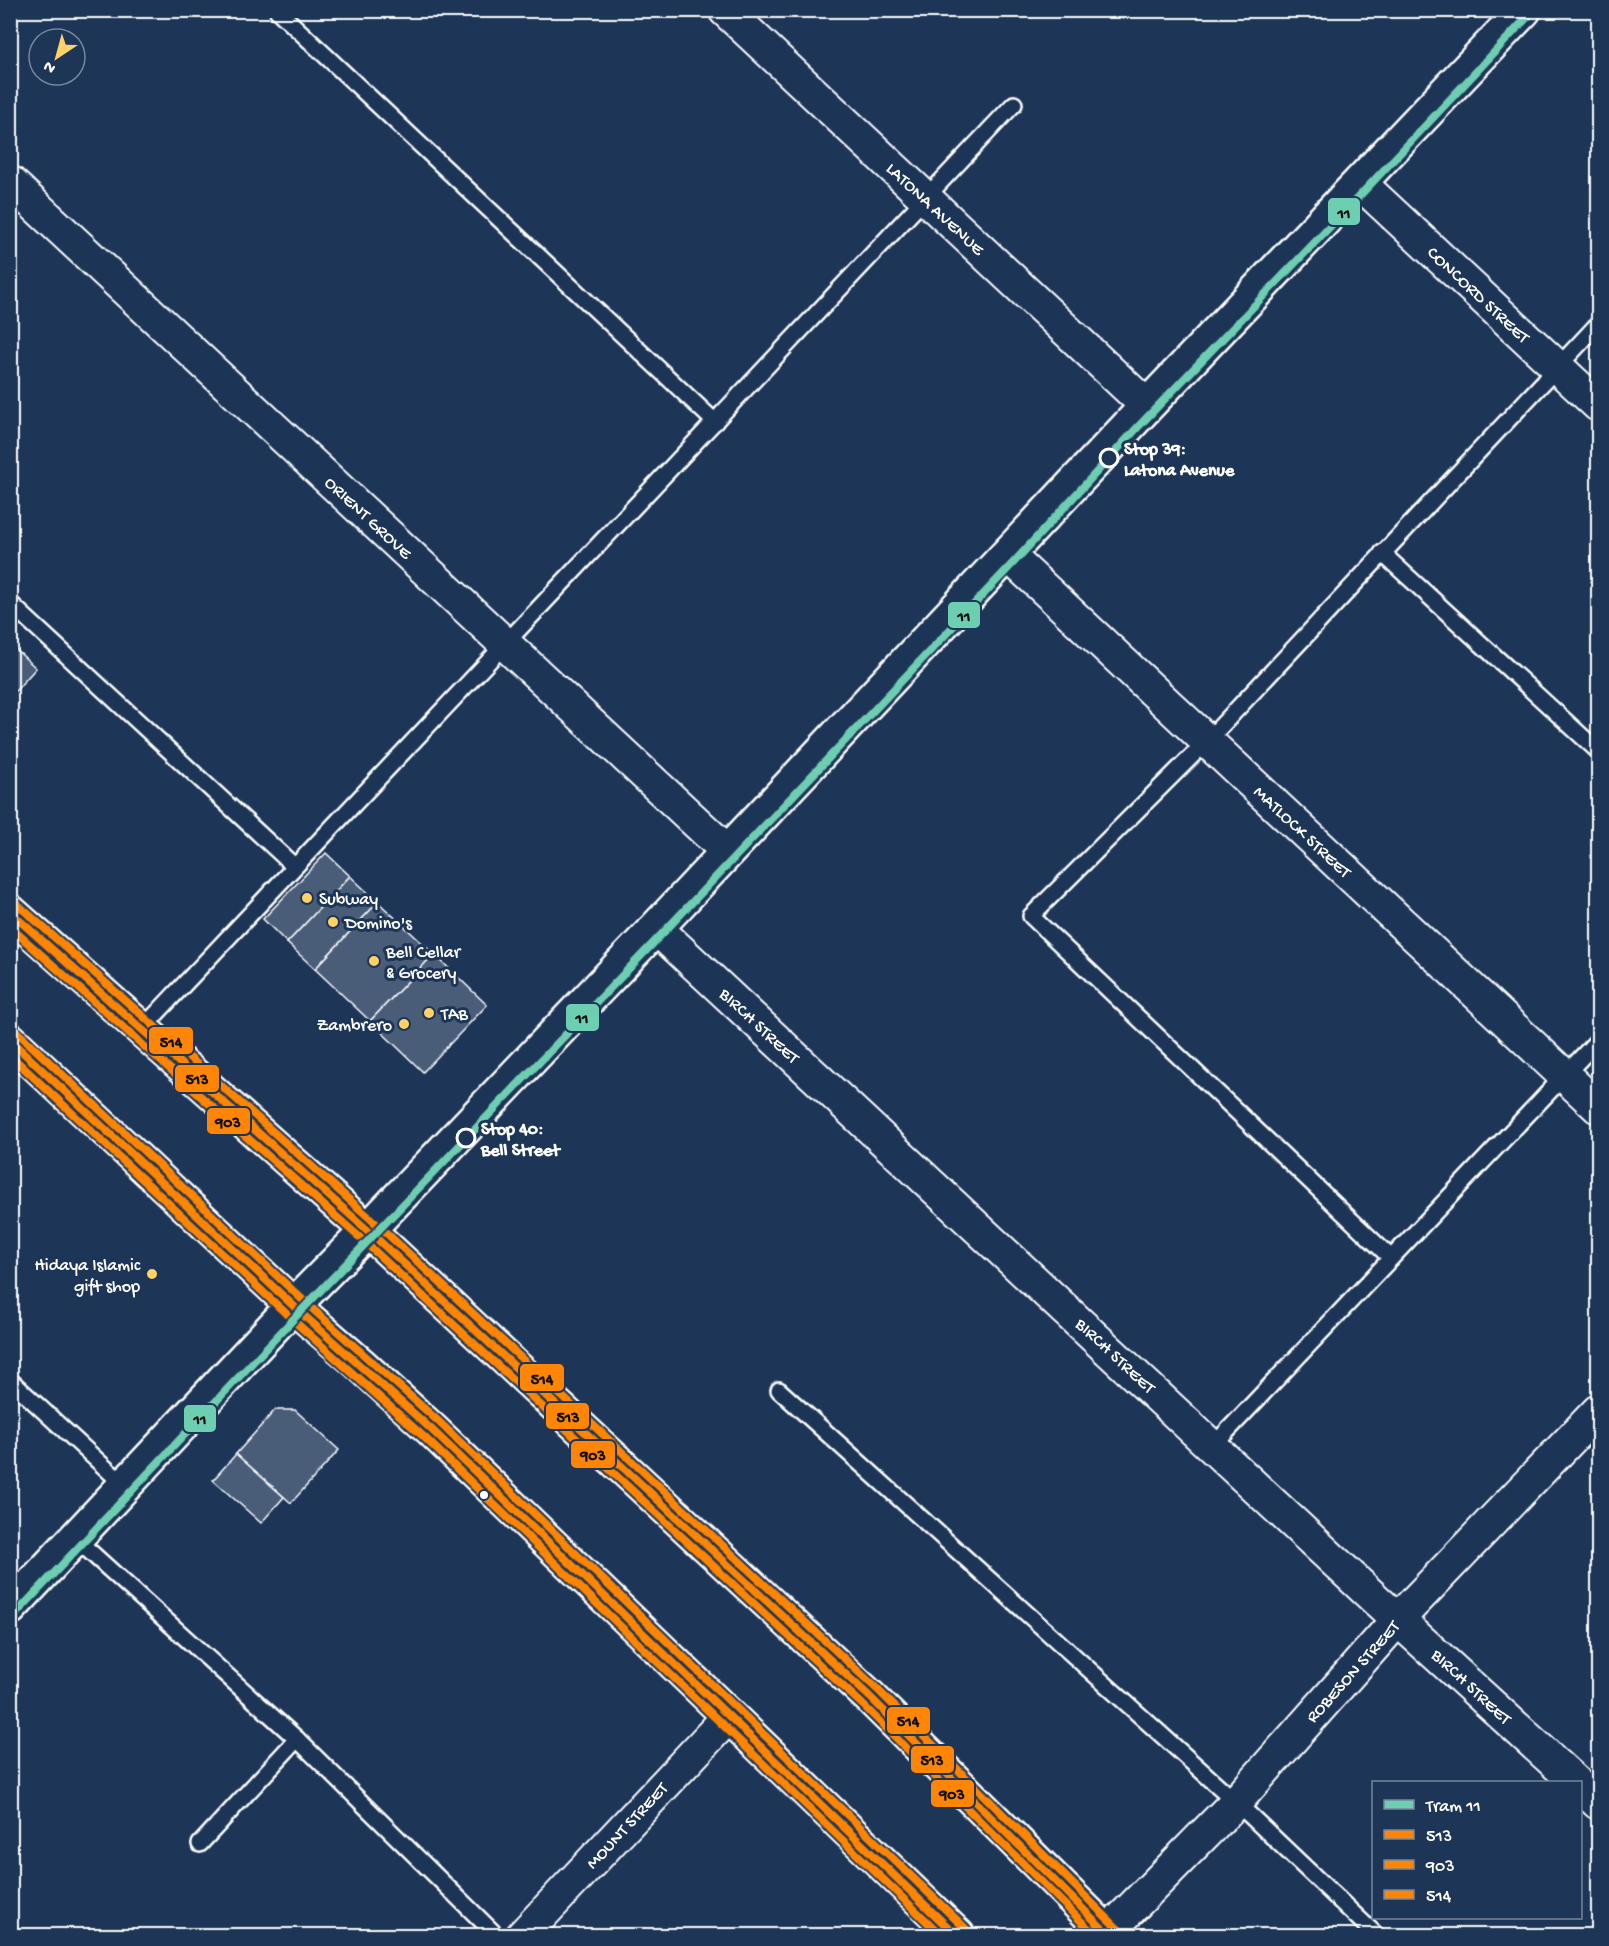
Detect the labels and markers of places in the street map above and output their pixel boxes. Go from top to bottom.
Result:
place label: Stop 39: Latona Avenue [1124,440,1235,482]
marker: Stop 39: Latona Avenue [1099,448,1119,468]
place label: Subway [319,890,378,911]
marker: Subway [300,891,314,905]
place label: Domino's [344,914,413,935]
marker: Domino's [326,915,340,929]
place label: Bell Cellar & Grocery [385,943,462,985]
marker: Bell Cellar & Grocery [367,954,381,968]
place label: TAB [440,1005,469,1026]
marker: TAB [422,1006,436,1020]
place label: Zambrero [317,1016,392,1037]
marker: Zambrero [397,1017,411,1031]
place label: Stop 40: Bell Street [480,1120,561,1162]
marker: Stop 40: Bell Street [456,1128,476,1148]
place label: Hidaya Islamic gift shop [34,1256,141,1298]
marker: Hidaya Islamic gift shop [145,1267,159,1281]
unlabelled marker [478,1489,490,1501]

